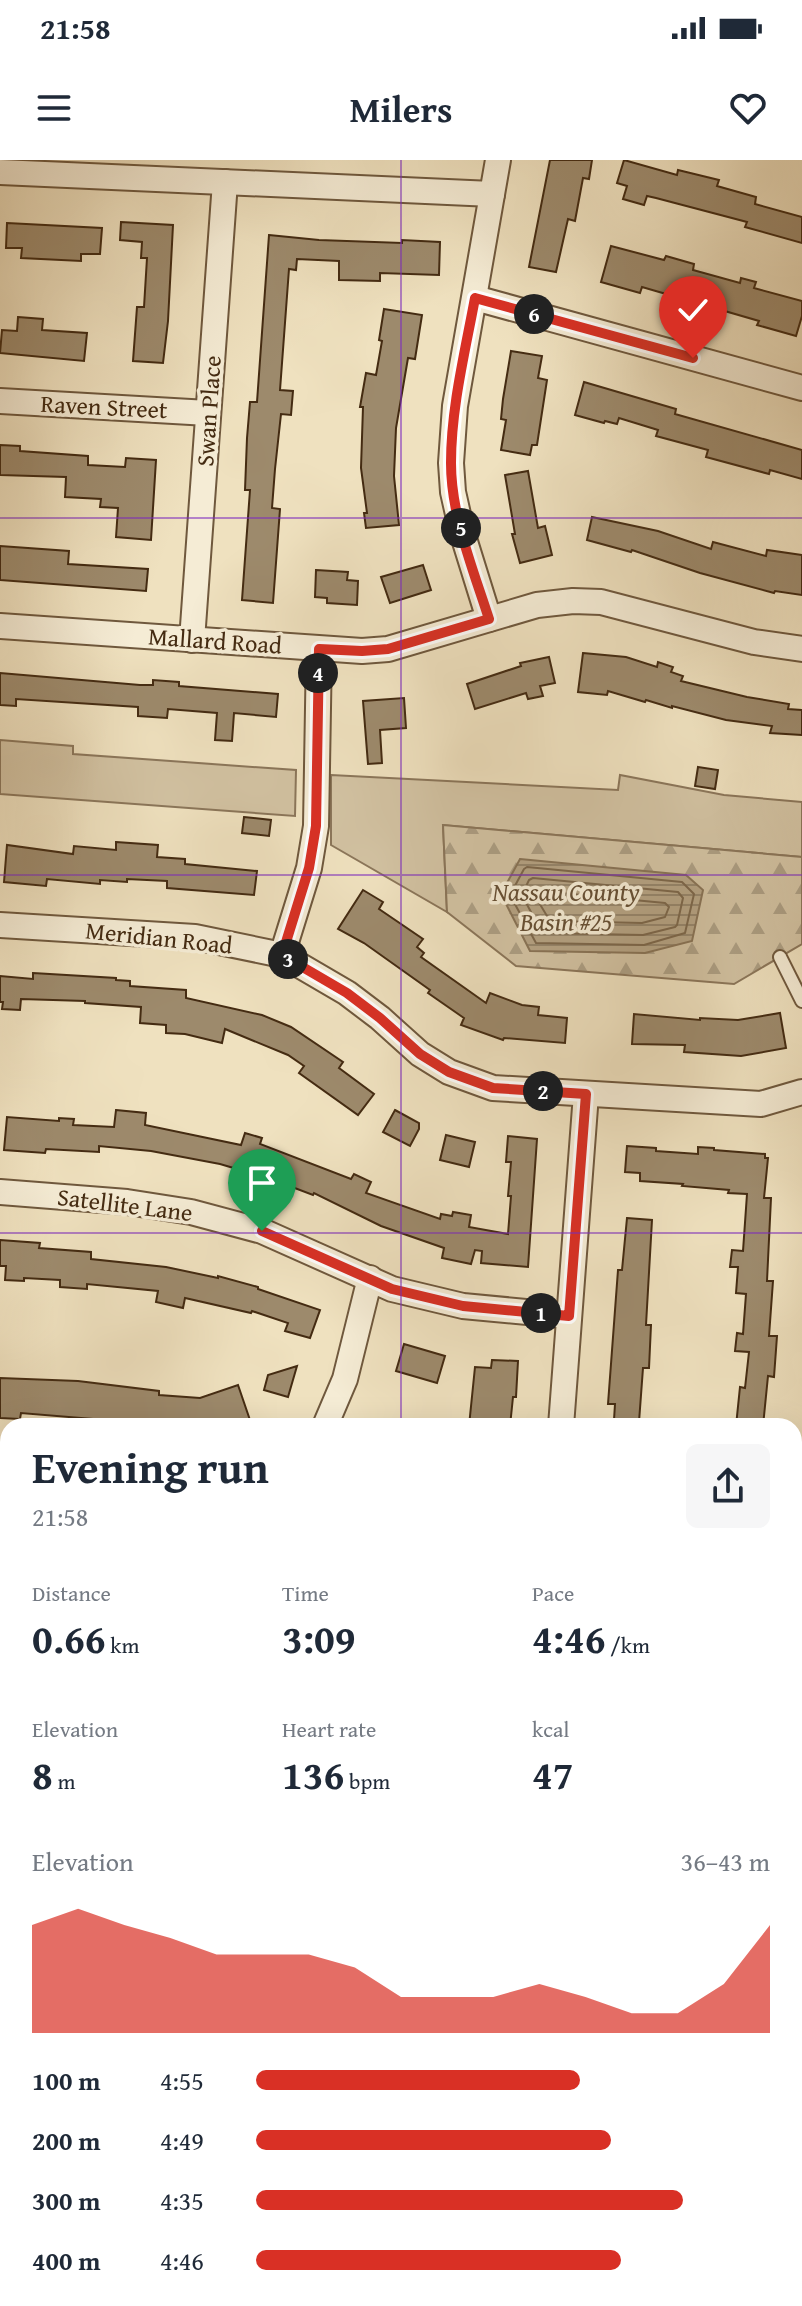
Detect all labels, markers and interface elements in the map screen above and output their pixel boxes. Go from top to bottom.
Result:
text: 21:58 [40,6,111,50]
text: Milers [350,82,452,135]
icon: menu [32,86,76,130]
icon: heart [726,86,770,130]
pin [659,276,727,358]
icon: check [671,288,715,332]
pin: 6 [514,294,554,334]
text: 6 [528,298,540,330]
street label: Swan Place [187,354,230,468]
street label: Raven Street [40,386,169,427]
pin: 5 [441,508,481,548]
text: 5 [455,512,467,544]
street label: Mallard Road [147,618,283,663]
pin: 4 [298,653,338,693]
text: 4 [312,657,324,689]
water label: Nassau County Basin #25 [491,872,640,941]
street label: Meridian Road [84,912,234,963]
pin: 3 [268,939,308,979]
text: 3 [282,943,294,975]
pin: 2 [523,1071,563,1111]
text: 2 [537,1075,549,1107]
pin [228,1149,296,1231]
icon: arrive [240,1161,284,1205]
street label: Satellite Lane [56,1179,195,1230]
pin: 1 [521,1293,561,1333]
text: 1 [535,1297,547,1329]
text: Evening run [32,1435,269,1499]
button: share [686,1444,770,1528]
text: 21:58 [32,1497,88,1536]
text: Distance [32,1577,111,1609]
text: Time [282,1577,329,1609]
text: Pace [532,1577,574,1609]
text: 0.66 [32,1609,105,1668]
text: 3:09 [282,1609,355,1668]
text: 4:46 [532,1609,605,1668]
text: km [105,1629,139,1661]
text: /km [605,1629,650,1661]
text: Elevation [32,1713,118,1745]
text: Heart rate [282,1713,376,1745]
text: kcal [532,1713,570,1745]
text: 8 [32,1745,53,1804]
text: 136 [282,1745,344,1804]
text: 47 [532,1745,573,1804]
text: m [53,1765,76,1797]
text: bpm [344,1765,390,1797]
text: Elevation [32,1842,134,1881]
text: 36–43 m [681,1842,770,1881]
text: 100 m [32,2061,100,2100]
text: 4:55 [160,2061,204,2100]
text: 200 m [32,2121,100,2160]
text: 4:49 [160,2121,204,2160]
text: 300 m [32,2181,100,2220]
text: 4:35 [160,2181,204,2220]
text: 400 m [32,2241,100,2280]
text: 4:46 [160,2241,204,2280]

